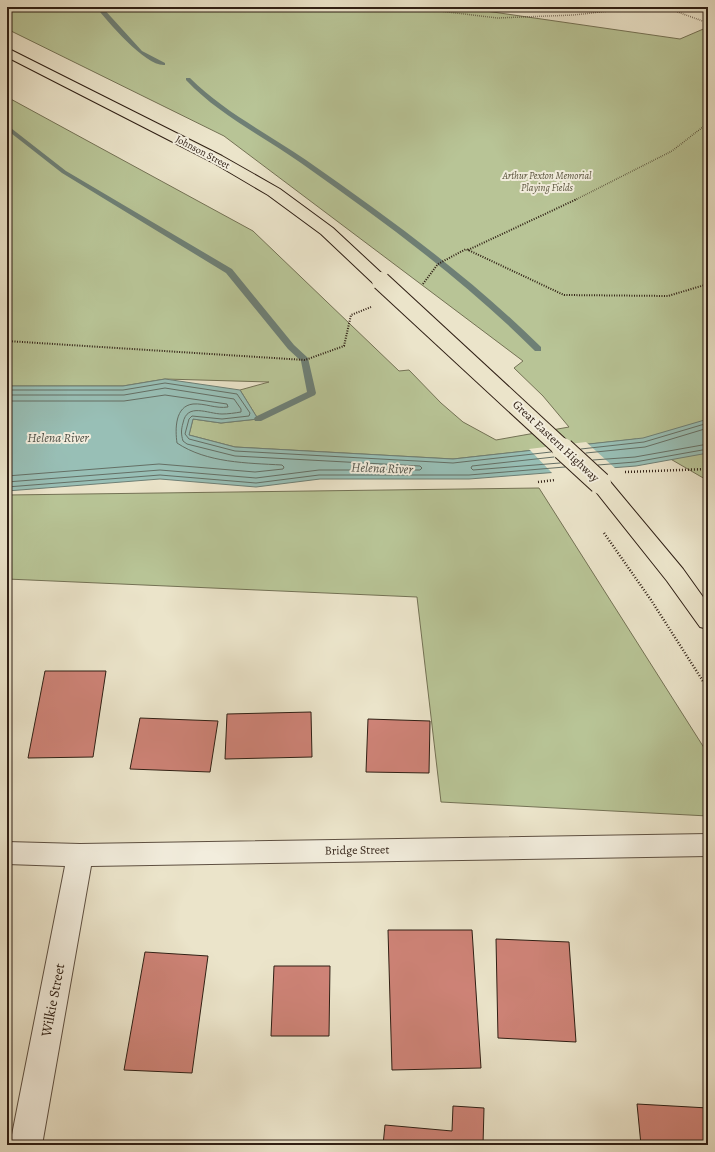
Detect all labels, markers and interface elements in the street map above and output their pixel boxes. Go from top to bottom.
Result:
street label: Johnson Street [174,132,233,172]
park label: Arthur Pexton Memorial Playing Fields [501,169,592,194]
street label: Great Eastern Highway [509,397,603,486]
water label: Helena River [27,429,89,446]
water label: Helena River [351,458,414,478]
street label: Bridge Street [324,841,390,859]
street label: Wilkie Street [36,961,69,1039]

